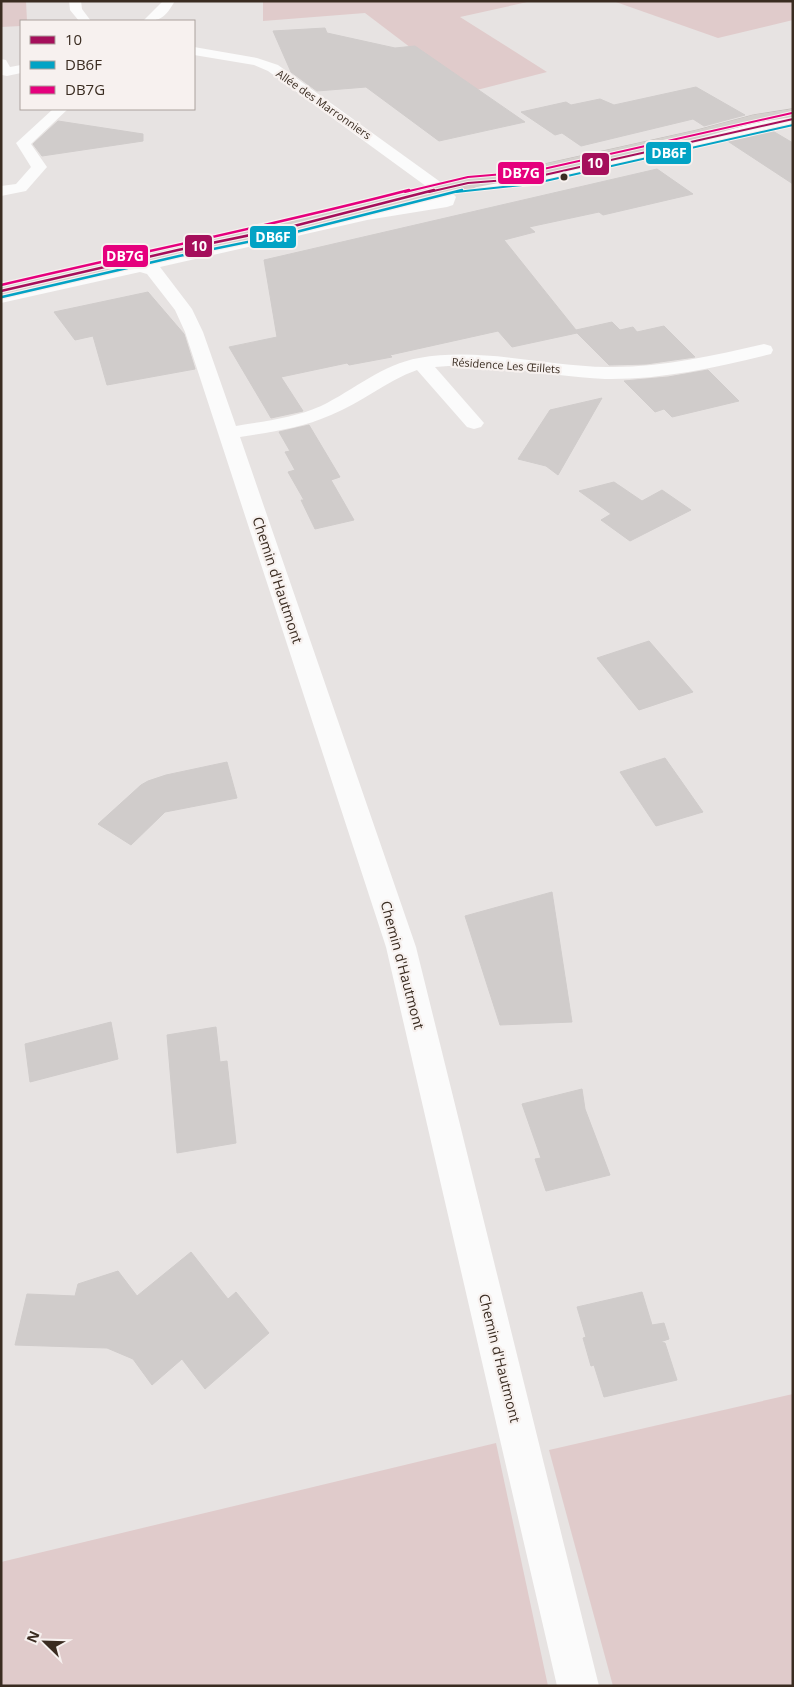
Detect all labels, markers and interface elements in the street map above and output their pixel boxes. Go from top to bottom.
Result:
legend [20,20,195,110]
text: 10 [65,29,82,49]
text: DB6F [65,54,102,74]
street label: Allée des Marronniers [274,66,374,142]
text: DB7G [65,79,105,99]
line badge: DB6F [645,141,692,165]
text: DB6F [651,143,687,162]
line badge: 10 [581,152,610,176]
text: 10 [587,153,603,172]
line badge: DB7G [497,161,545,185]
text: DB7G [502,163,540,182]
unlabelled marker [559,172,569,182]
line badge: DB6F [249,225,297,249]
text: DB6F [255,227,291,246]
line badge: 10 [184,234,213,258]
text: 10 [191,236,207,255]
line badge: DB7G [102,244,149,268]
text: DB7G [106,246,144,265]
street label: Résidence Les Œillets [451,354,561,376]
street label: Chemin d'Hautmont [249,514,307,646]
street label: Chemin d'Hautmont [377,899,429,1031]
street label: Chemin d'Hautmont [475,1292,525,1424]
north arrow [20,1617,70,1667]
text: N [22,1628,44,1646]

